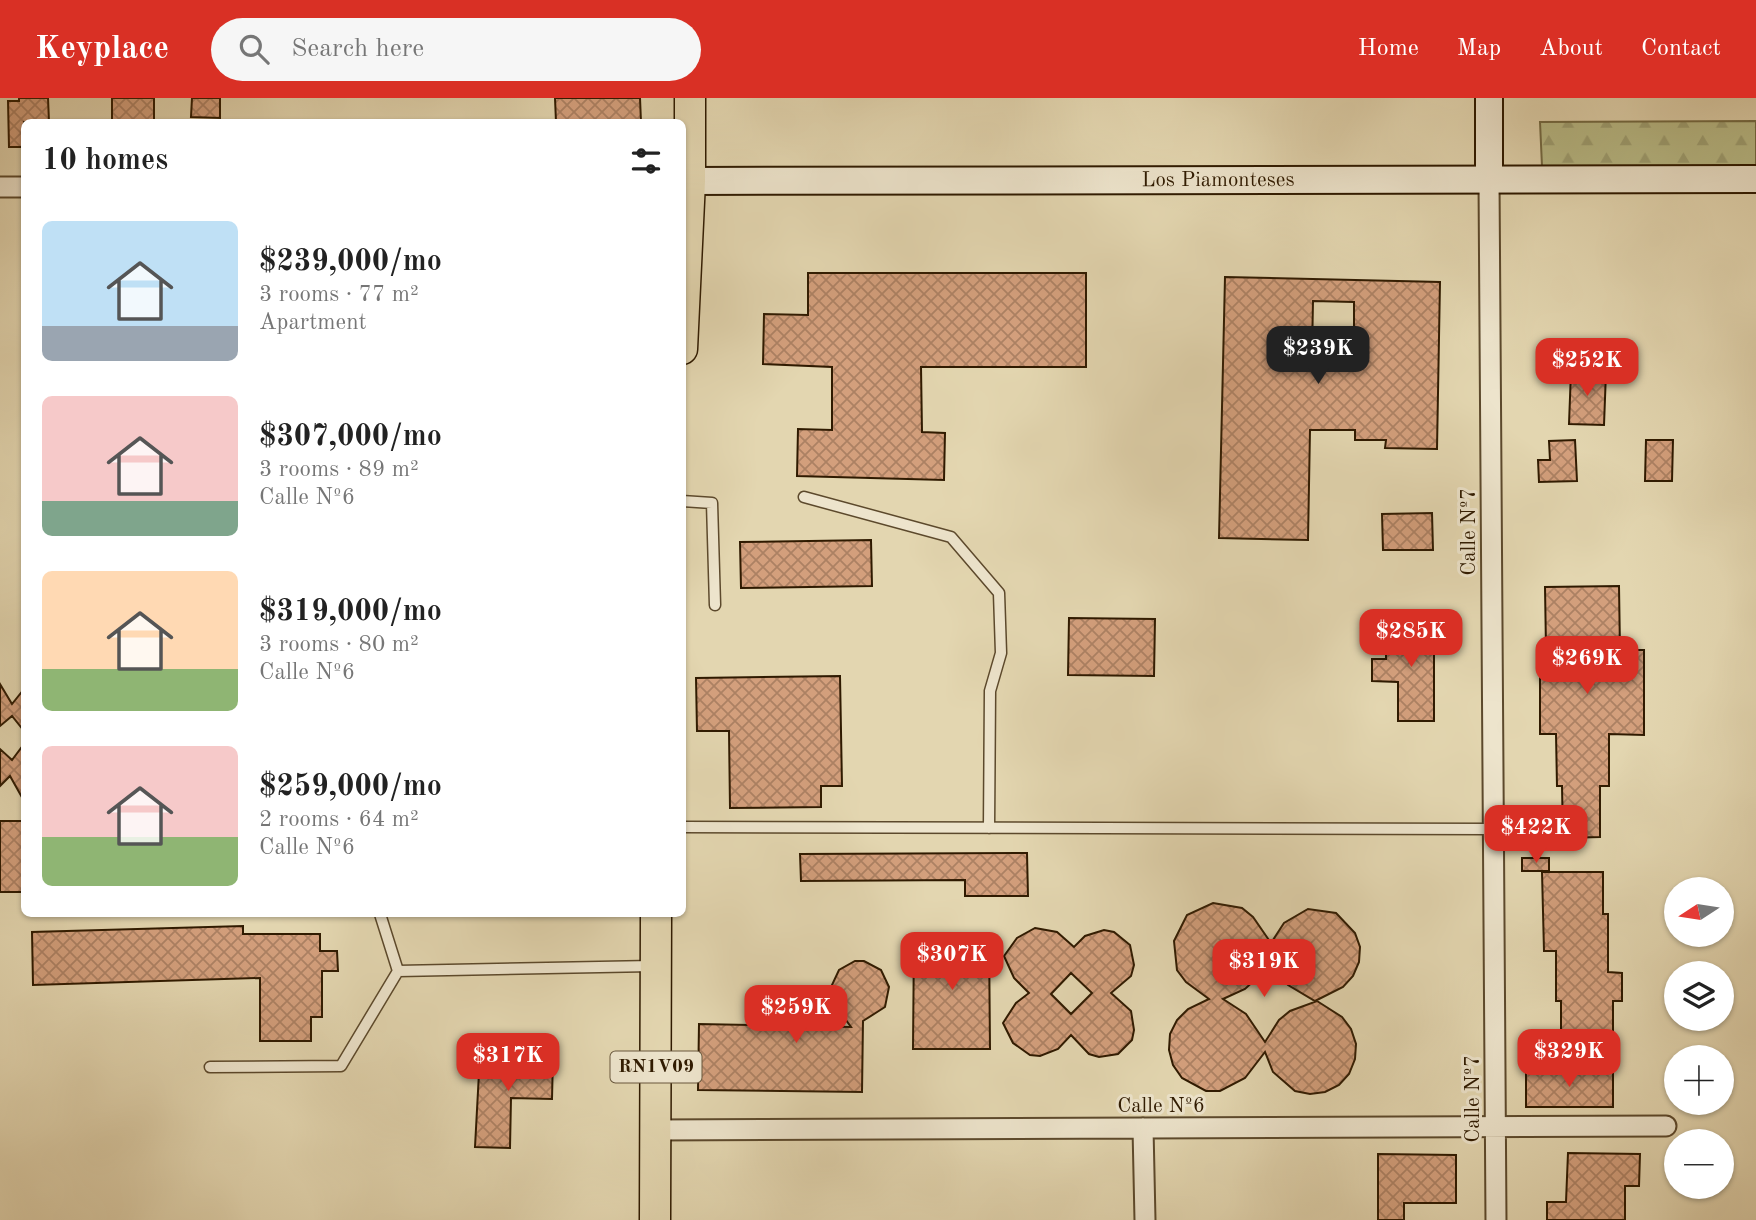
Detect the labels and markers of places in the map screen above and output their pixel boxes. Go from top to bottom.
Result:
pin: $239K [1269,327,1367,386]
pin: $252K [1538,338,1636,398]
pin: $285K [1362,610,1460,669]
pin: $269K [1538,636,1636,696]
pin: $422K [1487,806,1585,865]
pin: $307K [903,932,1001,992]
pin: $319K [1215,940,1313,999]
pin: $259K [747,986,845,1045]
pin: $329K [1520,1030,1618,1089]
pin: $317K [459,1034,557,1093]

